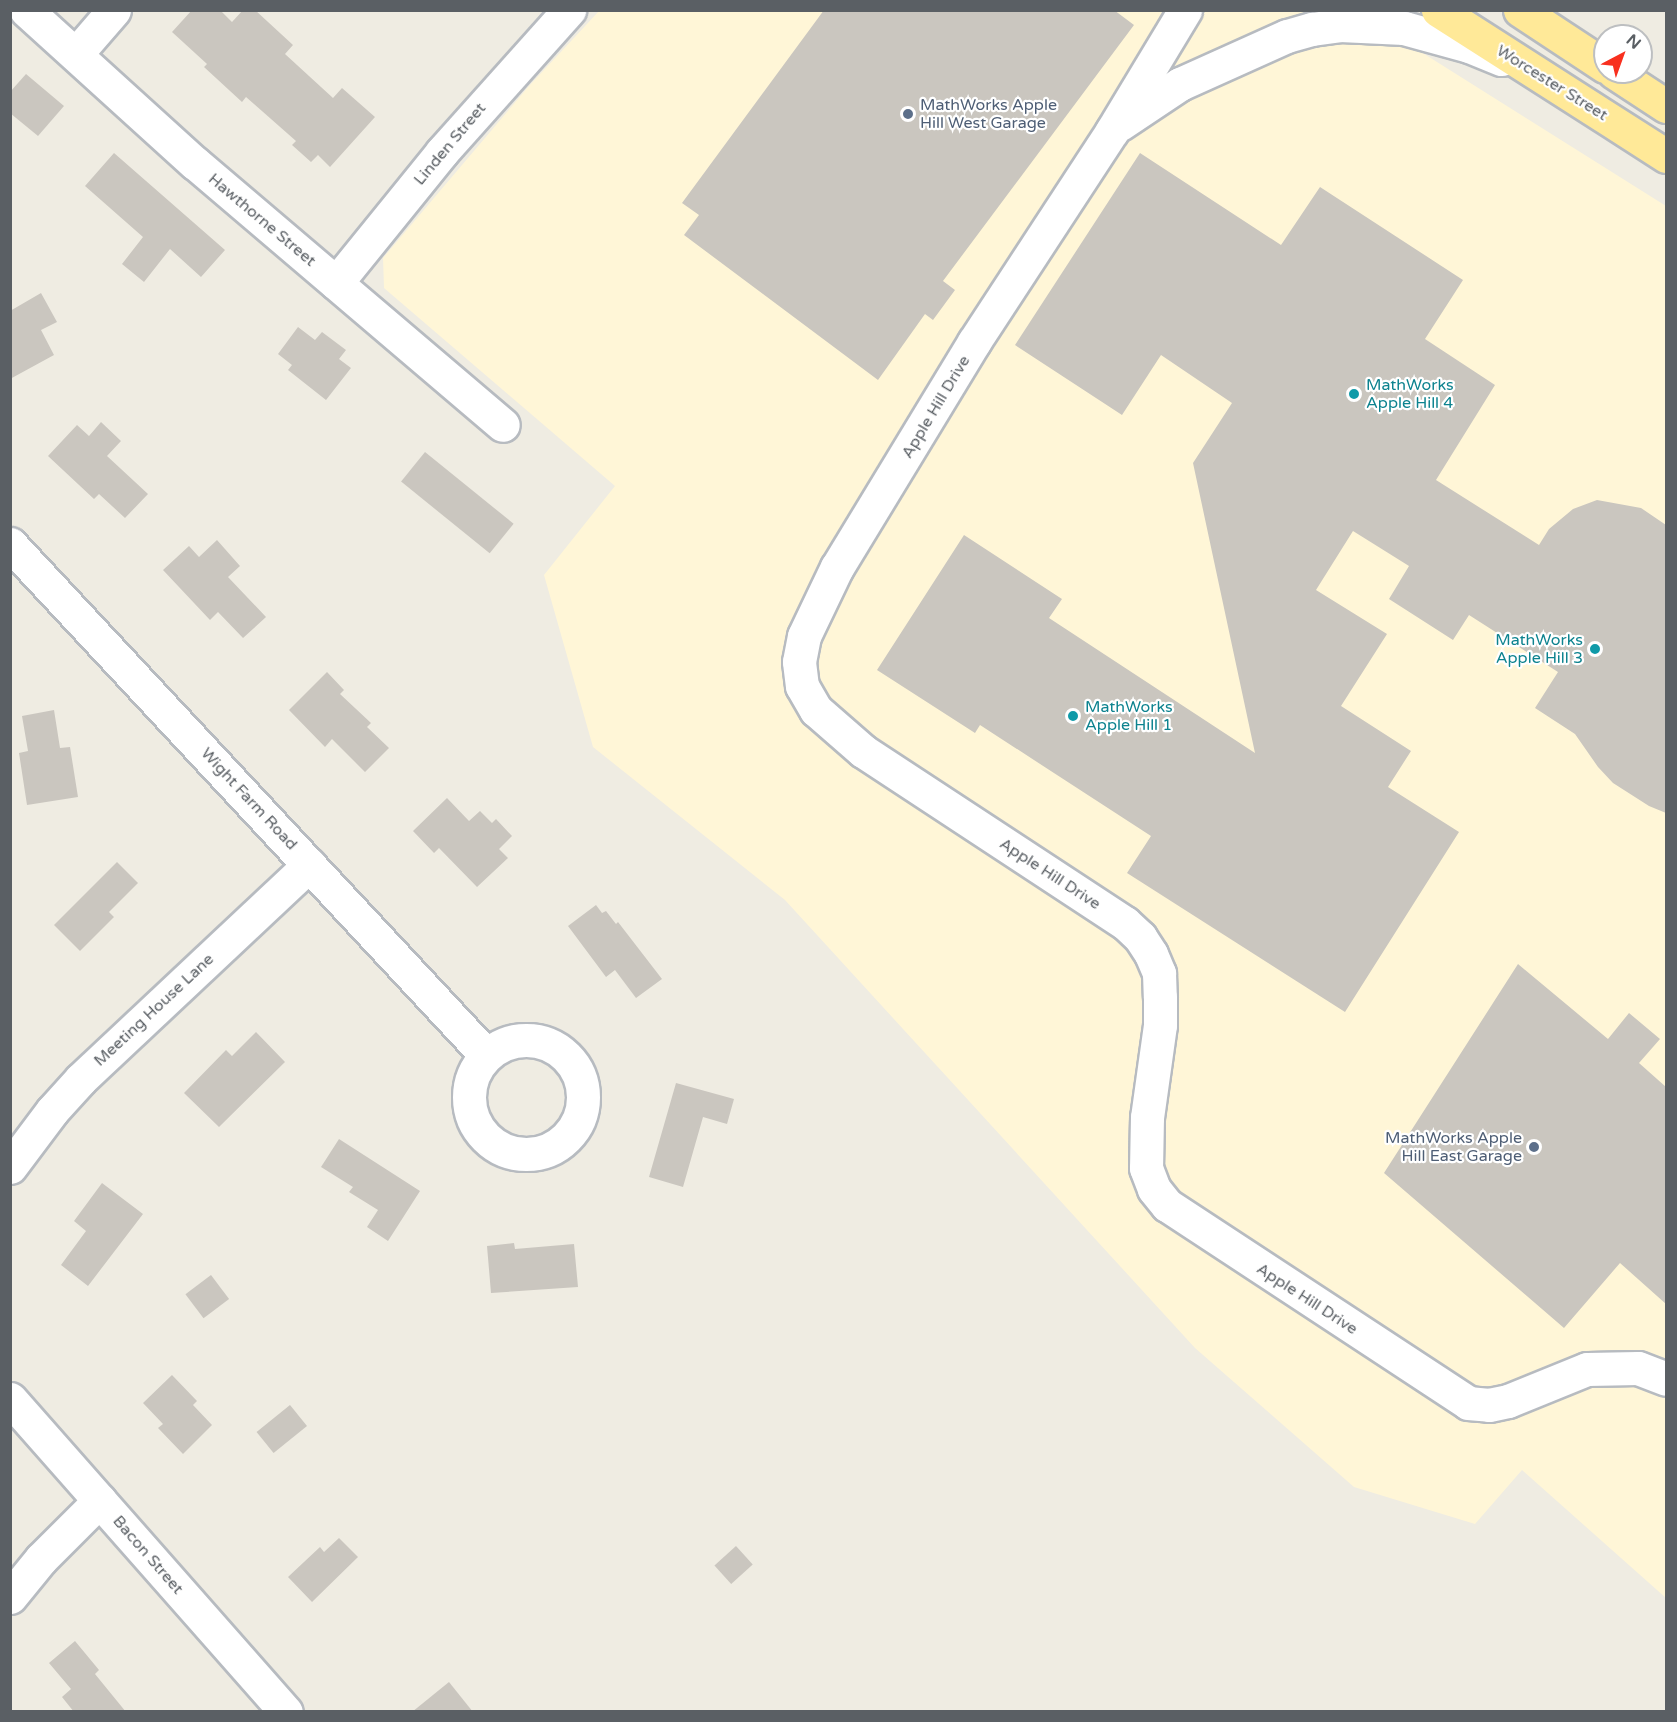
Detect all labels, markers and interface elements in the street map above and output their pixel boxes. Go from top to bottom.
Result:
north arrow [1593,24,1653,84]
text: N [1622,30,1645,54]
street label: Worcester Street [1493,41,1611,125]
place label: MathWorks Apple Hill West Garage [920,95,1057,133]
street label: Linden Street [410,99,490,189]
marker: MathWorks Apple Hill West Garage [901,107,915,121]
street label: Hawthorne Street [204,169,320,271]
street label: Apple Hill Drive [898,352,974,462]
place label: MathWorks Apple Hill 4 [1366,375,1454,413]
marker: MathWorks Apple Hill 4 [1347,387,1361,401]
place label: MathWorks Apple Hill 3 [1495,630,1583,668]
marker: MathWorks Apple Hill 3 [1588,642,1602,656]
place label: MathWorks Apple Hill 1 [1085,697,1173,735]
marker: MathWorks Apple Hill 1 [1066,709,1080,723]
street label: Wight Farm Road [197,744,301,854]
street label: Apple Hill Drive [996,834,1104,914]
street label: Meeting House Lane [90,950,218,1070]
place label: MathWorks Apple Hill East Garage [1385,1128,1522,1166]
marker: MathWorks Apple Hill East Garage [1527,1140,1541,1154]
street label: Apple Hill Drive [1253,1259,1361,1339]
street label: Bacon Street [109,1512,187,1598]

